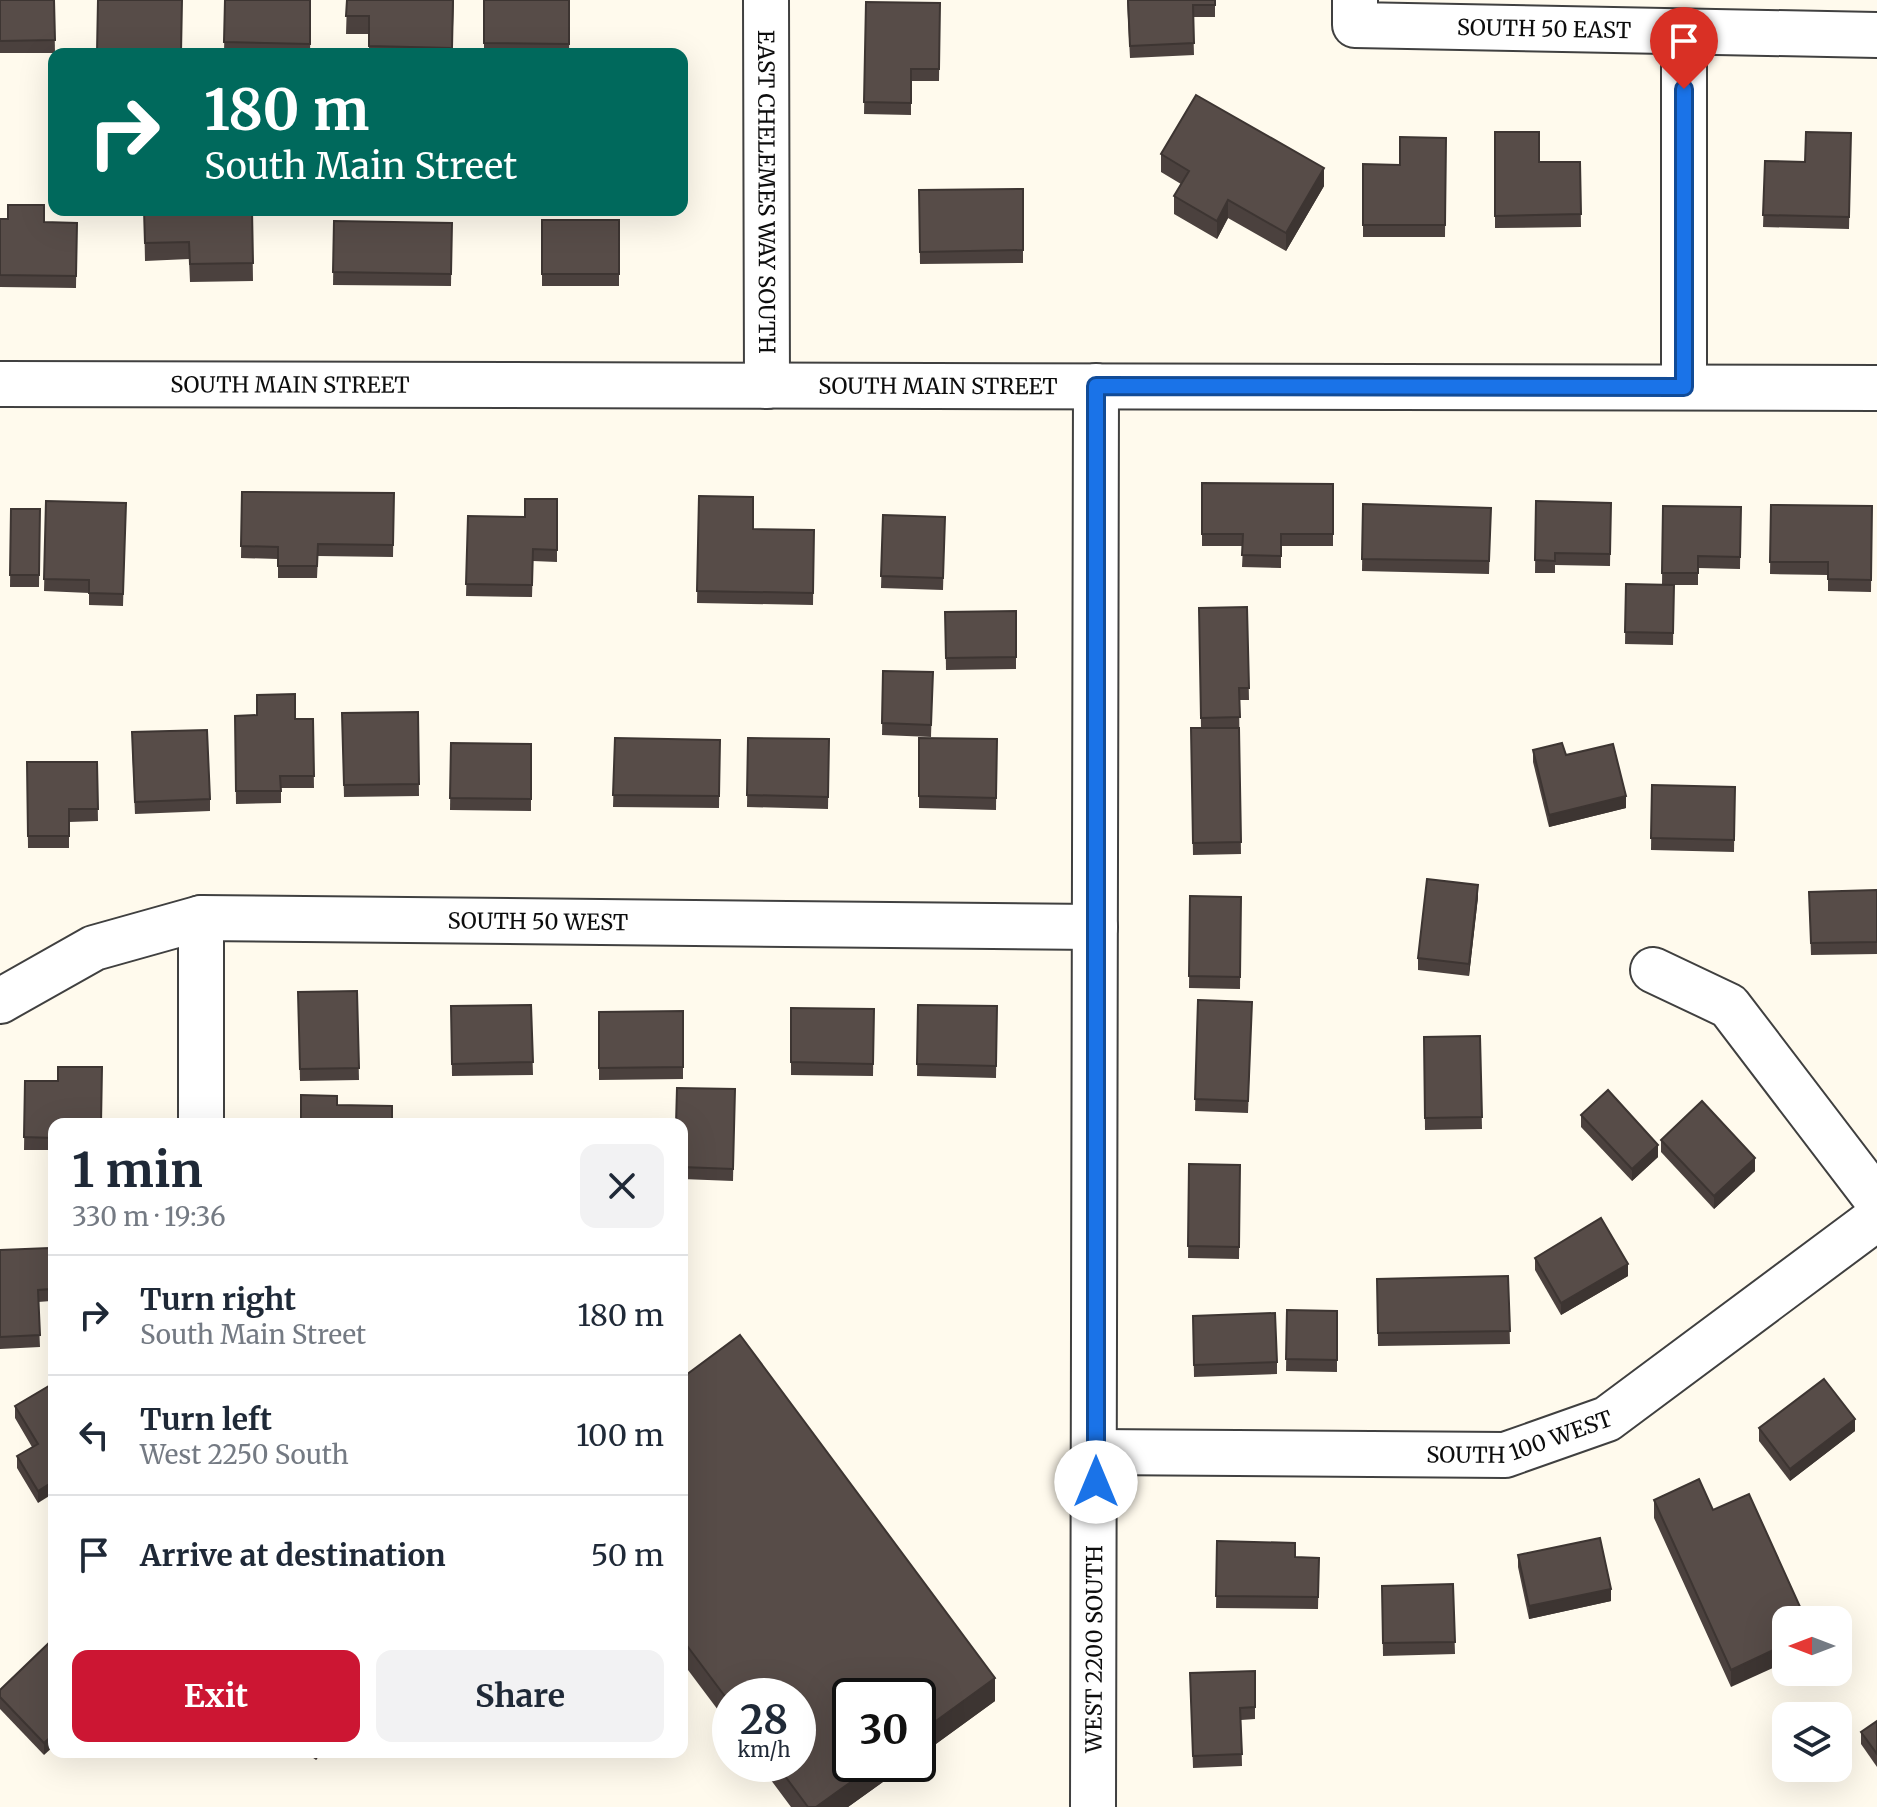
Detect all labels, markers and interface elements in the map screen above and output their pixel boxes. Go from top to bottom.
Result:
pin [1650,7,1718,89]
street label: SOUTH 50 EAST [1457,13,1631,44]
icon: arrive [1662,19,1706,63]
street label: EAST CHELEMES WAY SOUTH [752,30,781,354]
text: 180 m [204,75,369,145]
icon: right [72,80,176,184]
text: South Main Street [204,144,517,189]
street label: SOUTH MAIN STREET [170,370,410,399]
street label: SOUTH MAIN STREET [818,372,1058,400]
street label: SOUTH 50 WEST [448,906,628,936]
text: 1 min [72,1140,203,1200]
button: close [580,1144,664,1228]
text: 330 m · 19:36 [72,1200,226,1233]
text: Turn right [140,1280,296,1318]
icon: right [72,1293,116,1337]
text: 180 m [577,1296,664,1334]
text: South Main Street [140,1318,366,1351]
text: Turn left [140,1400,272,1438]
street label: SOUTH 100 WEST [1426,1404,1616,1469]
icon: left [72,1413,116,1457]
text: 100 m [576,1416,664,1454]
text: West 2250 South [140,1438,349,1471]
position arrow [1054,1440,1138,1524]
icon: arrive [72,1533,116,1577]
text: Arrive at destination [140,1536,446,1574]
text: 50 m [591,1536,664,1574]
street label: WEST 2200 SOUTH [1079,1545,1108,1754]
north arrow [1772,1606,1852,1686]
map controls [1772,1606,1852,1782]
button: Exit [72,1650,360,1742]
button: Share [376,1650,664,1742]
speed limit sign: 30 [832,1678,936,1782]
text: 28 [740,1695,788,1745]
button: layers [1772,1702,1852,1782]
text: km/h [738,1737,790,1762]

